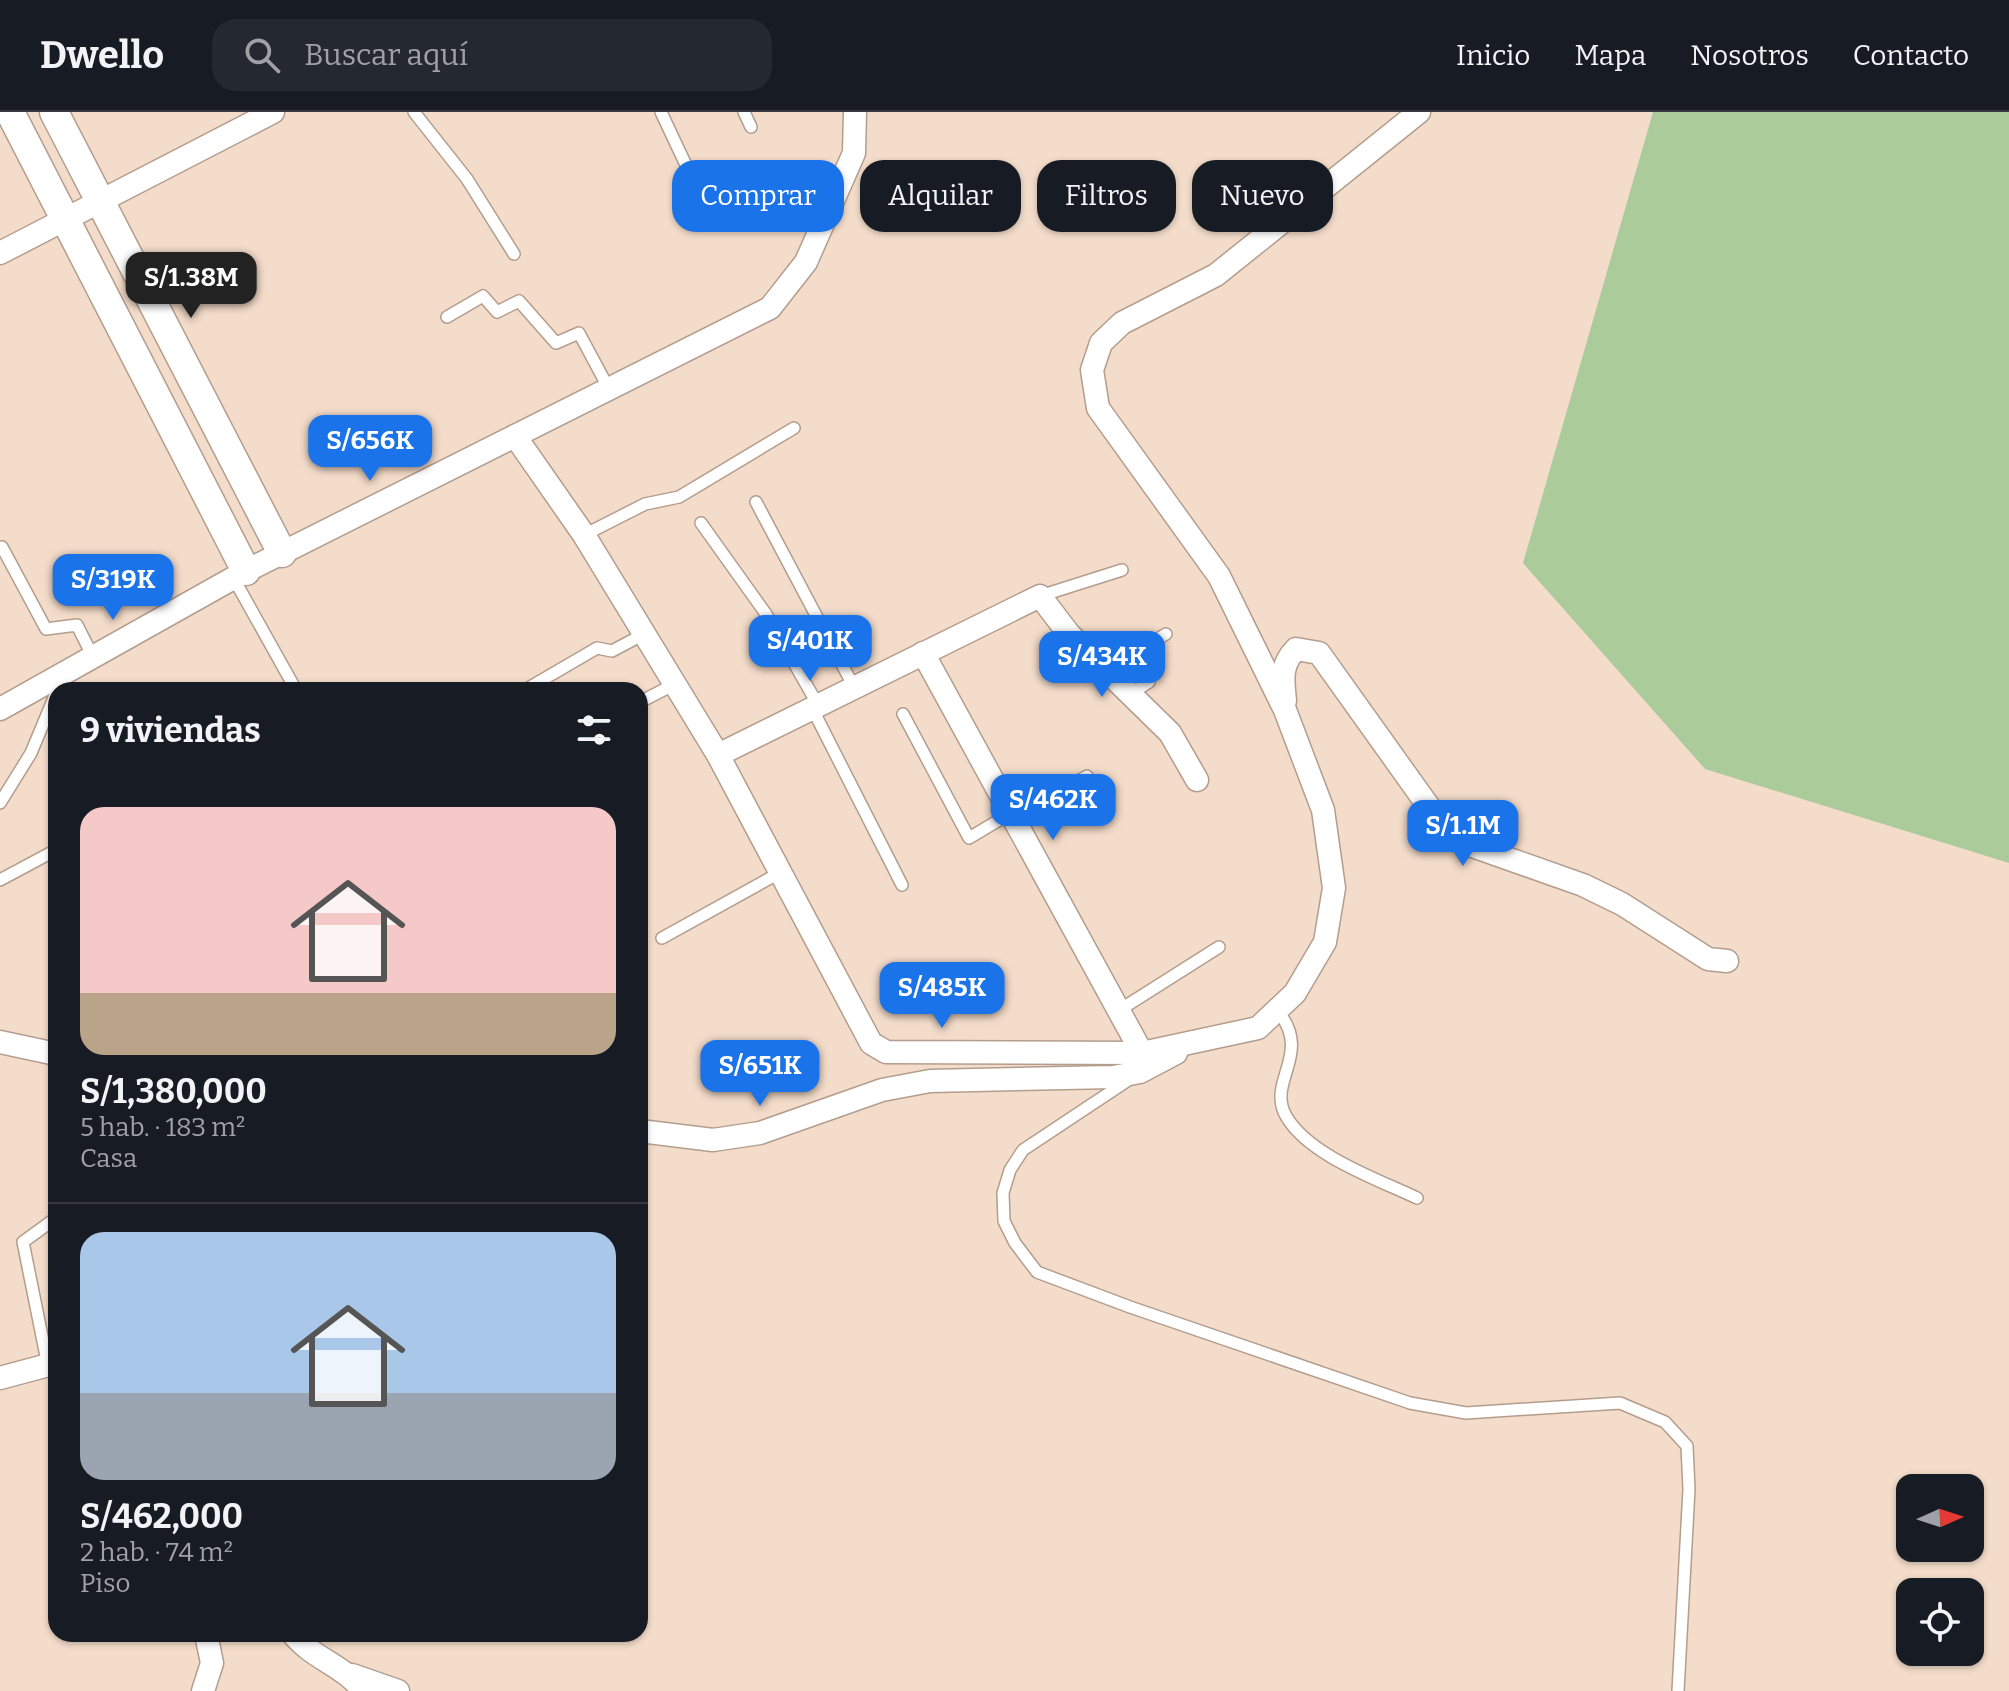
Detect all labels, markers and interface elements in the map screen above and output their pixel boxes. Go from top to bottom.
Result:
search box [212,19,772,91]
text: Dwello [40,32,164,78]
icon: search [240,33,284,77]
text: Buscar aquí [304,37,468,73]
text: Inicio [1456,39,1530,72]
text: Mapa [1574,39,1646,72]
text: Nosotros [1690,39,1809,72]
text: Contacto [1853,39,1969,72]
chip: Comprar [672,160,844,232]
chip: Alquilar [860,160,1021,232]
chip: Filtros [1037,160,1176,232]
chip: Nuevo [1192,160,1333,232]
pin: S/1.38M [117,252,265,320]
text: S/1.38M [144,262,238,293]
pin: S/656K [305,415,435,483]
text: S/656K [326,425,414,456]
pin: S/319K [48,554,178,622]
text: S/319K [71,564,155,595]
pin: S/401K [745,615,875,683]
text: S/401K [767,625,853,656]
pin: S/434K [1037,631,1167,699]
text: S/434K [1057,641,1147,672]
icon: filters [572,708,616,752]
text: 9 viviendas [80,710,261,751]
pin: S/462K [988,774,1118,842]
text: S/462K [1009,784,1097,815]
pin: S/1.1M [1398,800,1528,868]
text: S/1.1M [1425,810,1501,841]
icon: home [276,859,420,1003]
pin: S/485K [877,962,1007,1030]
text: S/485K [898,972,986,1003]
pin: S/651K [695,1040,825,1108]
text: S/651K [718,1050,802,1081]
text: S/1,380,000 [80,1071,267,1112]
text: 5 hab. · 183 m² [80,1112,245,1143]
text: Casa [80,1143,137,1174]
icon: home [276,1284,420,1428]
north arrow [1896,1474,1984,1562]
map controls [1896,1474,1984,1666]
text: S/462,000 [80,1496,243,1537]
text: 2 hab. · 74 m² [80,1537,233,1568]
text: Piso [80,1568,130,1599]
button: locate [1896,1578,1984,1666]

